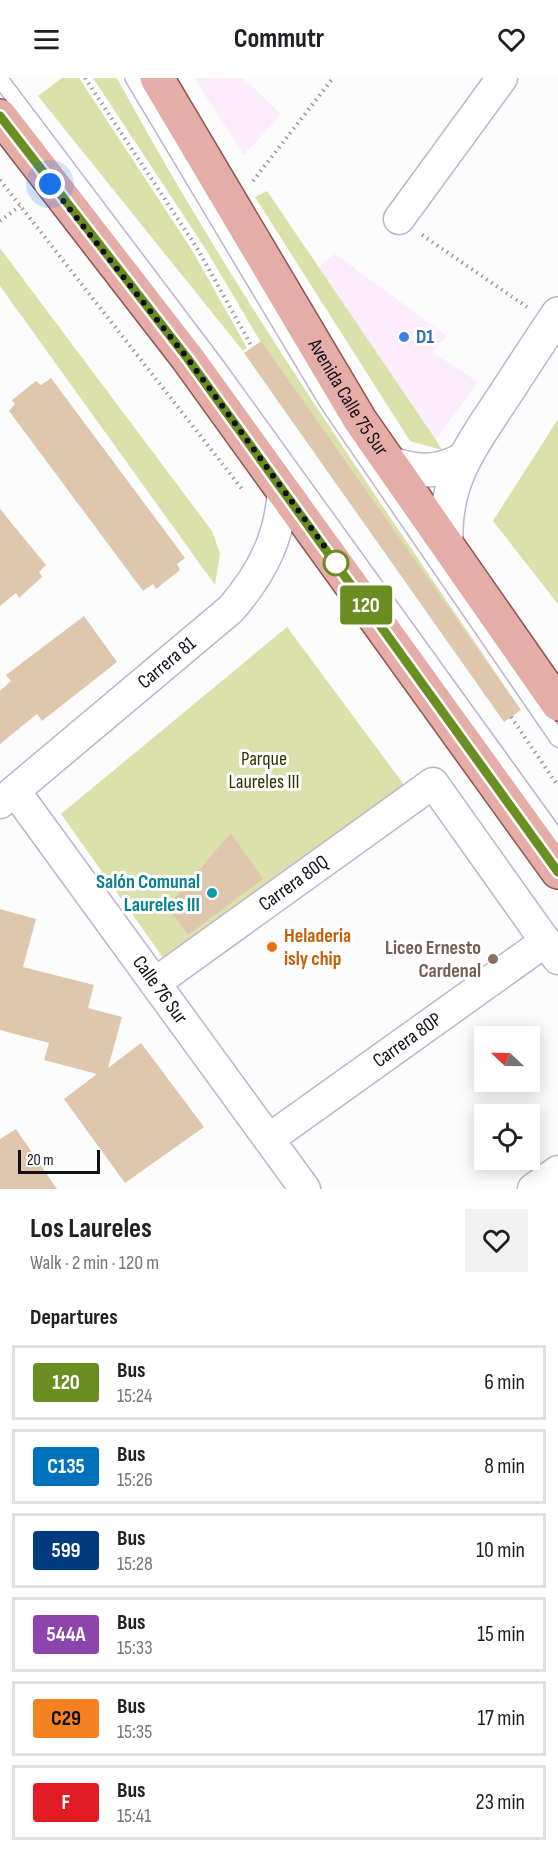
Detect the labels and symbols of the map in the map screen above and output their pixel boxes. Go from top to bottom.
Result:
your location [35,169,65,199]
place label: D1 [416,325,434,349]
marker: D1 [397,330,411,344]
street label: Avenida Calle 75 Sur [302,334,393,461]
unlabelled marker [323,550,349,576]
line badge: 120 [332,586,400,624]
street label: Carrera 81 [133,632,201,694]
park label: Parque Laureles III [228,747,300,794]
street label: Carrera 80Q [254,850,333,916]
place label: Salón Comunal Laureles III [96,870,200,917]
marker: Salón Comunal Laureles III [205,886,219,900]
place label: Heladeria isly chip [284,924,351,971]
place label: Liceo Ernesto Cardenal [385,936,481,983]
marker: Heladeria isly chip [265,940,279,954]
street label: Calle 76 Sur [127,951,193,1029]
marker: Liceo Ernesto Cardenal [486,952,500,966]
street label: Carrera 80P [368,1007,446,1073]
north arrow [474,1026,540,1092]
scale bar [18,1147,100,1174]

